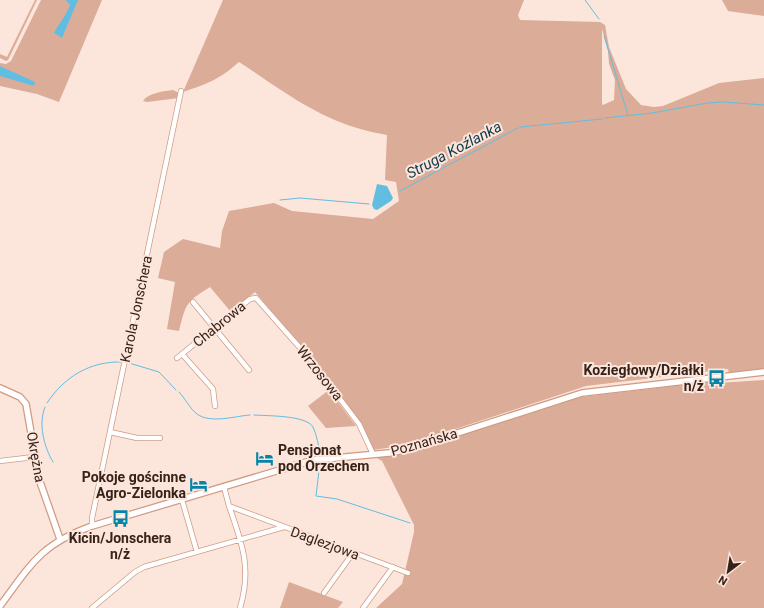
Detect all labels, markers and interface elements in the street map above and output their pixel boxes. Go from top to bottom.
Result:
water label: Struga Koźlanka [403,117,505,183]
street label: Karola Jonschera [117,254,155,364]
street label: Chabrowa [189,298,249,350]
street label: Wrzosowa [294,342,346,404]
place label: Koziegłowy/Działki n/ż [583,362,704,394]
bus stop icon: Koziegłowy/Działki n/ż [707,368,727,388]
street label: Poznańska [389,425,459,459]
street label: Okrężna [24,430,48,484]
place label: Pensjonat pod Orzechem [278,442,369,474]
hotel icon: Pensjonat pod Orzechem [255,448,275,468]
place label: Pokoje gościnne Agro-Zielonka [82,469,186,501]
hotel icon: Pokoje gościnne Agro-Zielonka [189,475,209,495]
bus stop icon: Kicin/Jonschera n/ż [110,508,130,528]
street label: Daglezjowa [288,523,362,563]
place label: Kicin/Jonschera n/ż [69,530,172,562]
north arrow [708,552,748,592]
text: N [716,572,730,588]

